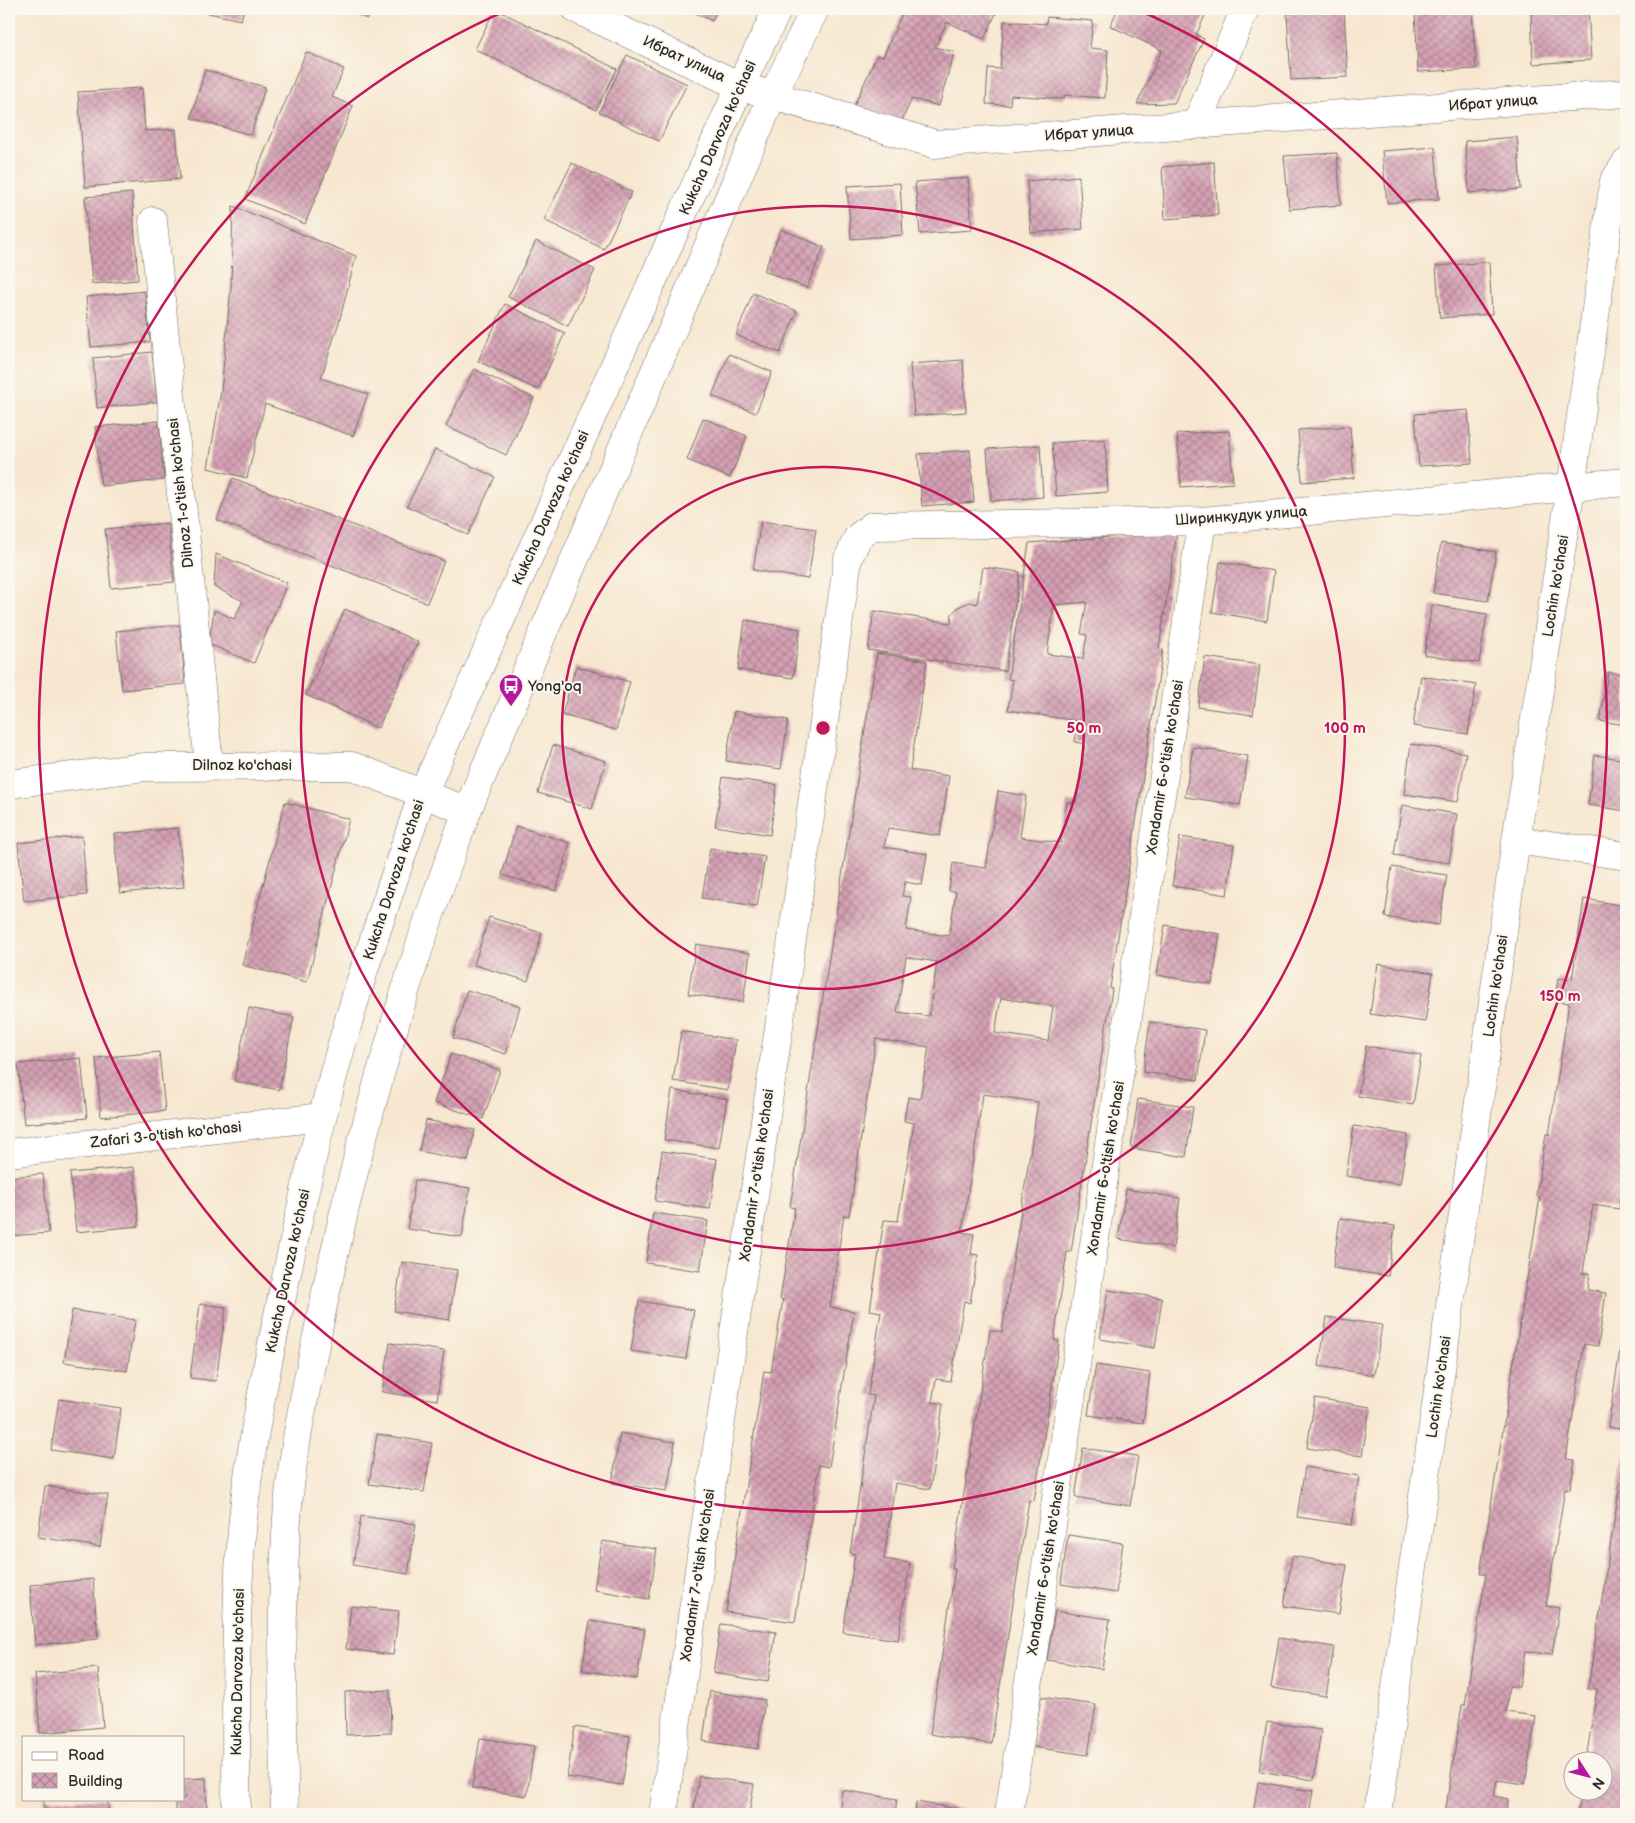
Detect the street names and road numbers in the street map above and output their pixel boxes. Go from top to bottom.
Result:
street label: Ибрат улица [640,32,729,87]
street label: Kukcha Darvoza ko'chasi [675,58,761,218]
street label: Ибрат улица [1448,90,1538,116]
street label: Ибрат улица [1044,120,1134,146]
street label: Dilnoz 1-o'tish ko'chasi [164,417,198,569]
street label: Kukcha Darvoza ko'chasi [508,428,594,588]
street label: Ширинкудук улица [1174,502,1308,530]
street label: Lochin ko'chasi [1539,534,1573,638]
street label: Xondamir 6-o'tish ko'chasi [1142,678,1188,856]
street label: Dilnoz ko'chasi [192,756,292,775]
street label: Kukcha Darvoza ko'chasi [359,797,429,963]
street label: Lochin ko'chasi [1479,934,1513,1038]
street label: Xondamir 6-o'tish ko'chasi [1083,1079,1129,1257]
street label: Xondamir 7-o'tish ko'chasi [735,1088,779,1263]
street label: Zafari 3-o'tish ko'chasi [89,1118,242,1152]
street label: Kukcha Darvoza ko'chasi [261,1187,315,1355]
street label: Lochin ko'chasi [1422,1335,1456,1439]
street label: Xondamir 6-o'tish ko'chasi [1023,1479,1069,1657]
street label: Xondamir 7-o'tish ko'chasi [676,1488,720,1663]
street label: Kukcha Darvoza ko'chasi [227,1588,249,1756]

